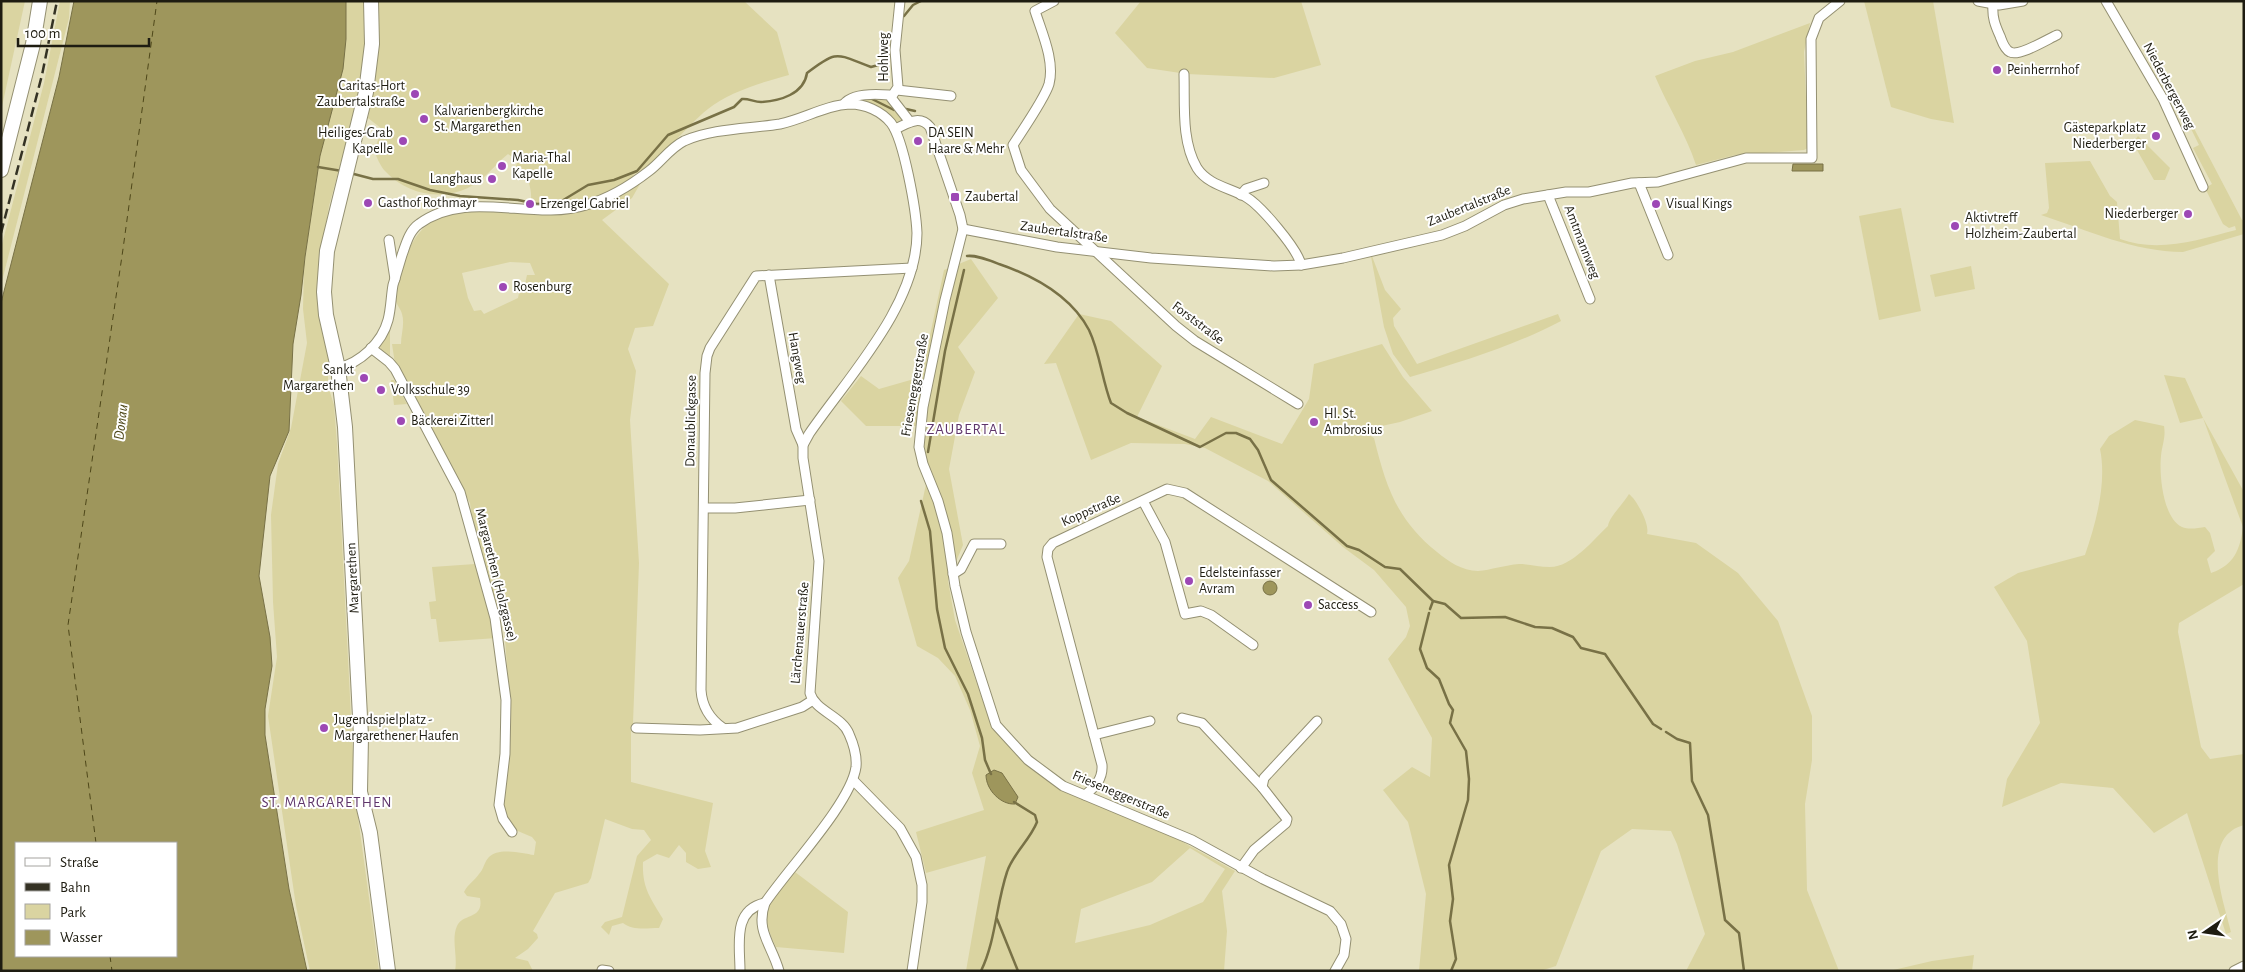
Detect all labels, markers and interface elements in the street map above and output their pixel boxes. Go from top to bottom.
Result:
scale bar [18,15,149,47]
text: 100 m [25,26,60,41]
street label: Hohlweg [877,32,891,82]
street label: Niederbergerweg [2140,40,2198,132]
place label: Peinherrnhof [2007,63,2080,77]
marker: Peinherrnhof [1991,64,2003,76]
place label: Caritas-Hort Zaubertalstraße [317,79,406,109]
marker: Caritas-Hort Zaubertalstraße [409,88,421,100]
place label: Kalvarienbergkirche St. Margarethen [434,104,543,134]
marker: Kalvarienbergkirche St. Margarethen [418,113,430,125]
place label: Gästeparkplatz Niederberger [2064,121,2146,151]
place label: Heiliges-Grab Kapelle [318,126,393,156]
place label: DA SEIN Haare & Mehr [928,126,1005,156]
marker: Gästeparkplatz Niederberger [2150,130,2162,142]
marker: Heiliges-Grab Kapelle [397,135,409,147]
marker: DA SEIN Haare & Mehr [912,135,924,147]
place label: Maria-Thal Kapelle [512,151,571,181]
marker: Maria-Thal Kapelle [496,160,508,172]
place label: Langhaus [430,172,482,186]
marker: Langhaus [486,173,498,185]
street label: Zaubertalstraße [1425,183,1513,229]
place label: Zaubertal [965,190,1019,204]
marker: Zaubertal [949,191,961,203]
place label: Gasthof Rothmayr [378,196,477,210]
marker: Gasthof Rothmayr [362,197,374,209]
place label: Erzengel Gabriel [540,197,629,211]
place label: Visual Kings [1666,197,1732,211]
marker: Erzengel Gabriel [524,198,536,210]
marker: Visual Kings [1650,198,1662,210]
street label: Amtmannweg [1562,203,1602,281]
place label: Niederberger [2104,207,2178,221]
marker: Niederberger [2182,208,2194,220]
place label: Aktivtreff Holzheim-Zaubertal [1965,211,2077,241]
street label: Zaubertalstraße [1019,219,1109,245]
marker: Aktivtreff Holzheim-Zaubertal [1949,220,1961,232]
place label: Rosenburg [513,280,572,294]
marker: Rosenburg [497,281,509,293]
street label: Forststraße [1169,299,1227,347]
street label: Hangweg [786,331,808,385]
street label: Frieseneggerstraße [899,332,931,438]
place label: Sankt Margarethen [283,363,355,393]
marker: Sankt Margarethen [358,372,370,384]
street label: Donaublickgasse [683,375,699,467]
place label: Volksschule 39 [391,383,470,397]
marker: Volksschule 39 [375,384,387,396]
water label: Donau [111,403,131,441]
place label: Hl. St. Ambrosius [1324,407,1382,437]
place label: Bäckerei Zitterl [411,414,494,428]
marker: Bäckerei Zitterl [395,415,407,427]
marker: Hl. St. Ambrosius [1308,416,1320,428]
district label: ZAUBERTAL [926,422,1006,437]
street label: Koppstraße [1059,491,1123,529]
street label: Margarethen (Holzgasse) [473,507,519,643]
street label: Margarethen [344,542,362,614]
place label: Edelsteinfasser Avram [1199,566,1281,596]
marker: Edelsteinfasser Avram [1183,575,1195,587]
street label: Lärchenauerstraße [789,581,811,685]
place label: Saccess [1318,598,1358,612]
marker: Saccess [1302,599,1314,611]
place label: Jugendspielplatz - Margarethener Haufen [334,713,459,743]
marker: Jugendspielplatz - Margarethener Haufen [318,722,330,734]
street label: Frieseneggerstraße [1070,768,1172,822]
district label: ST. MARGARETHEN [262,795,392,810]
legend [15,842,178,957]
text: Straße [60,855,99,870]
text: Bahn [60,880,90,895]
text: Park [60,905,86,920]
north arrow [2180,907,2230,957]
text: N [2185,928,2201,941]
text: Wasser [60,930,103,945]

